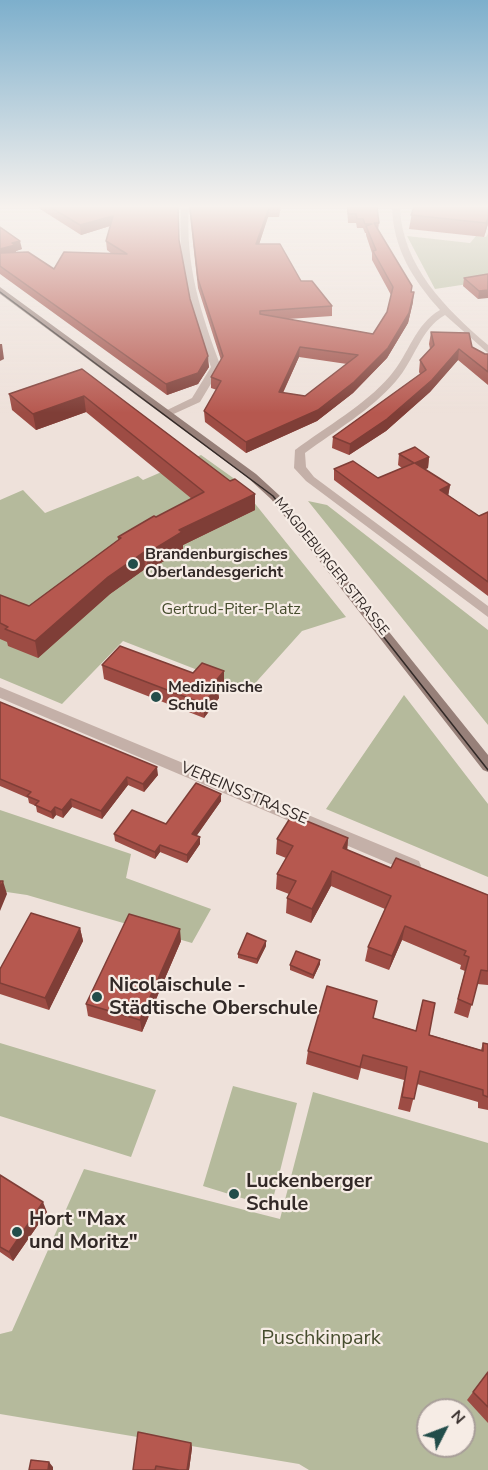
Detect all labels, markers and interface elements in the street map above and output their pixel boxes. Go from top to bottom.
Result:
street label: MAGDEBURGER STRASSE [270,495,392,639]
place label: Brandenburgisches Oberlandesgericht [145,545,288,583]
marker: Brandenburgisches Oberlandesgericht [126,557,140,571]
park label: Gertrud-Piter-Platz [161,600,301,620]
place label: Medizinische Schule [168,678,263,716]
marker: Medizinische Schule [149,690,163,704]
street label: VEREINSSTRASSE [177,758,311,830]
place label: Nicolaischule - Städtische Oberschule [109,974,318,1021]
marker: Nicolaischule - Städtische Oberschule [90,990,104,1004]
place label: Luckenberger Schule [246,1170,372,1217]
marker: Luckenberger Schule [227,1187,241,1201]
place label: Hort "Max und Moritz" [29,1208,138,1255]
marker: Hort "Max und Moritz" [10,1225,24,1239]
park label: Puschkinpark [261,1327,381,1351]
north arrow [416,1398,476,1458]
text: N [446,1405,470,1429]

